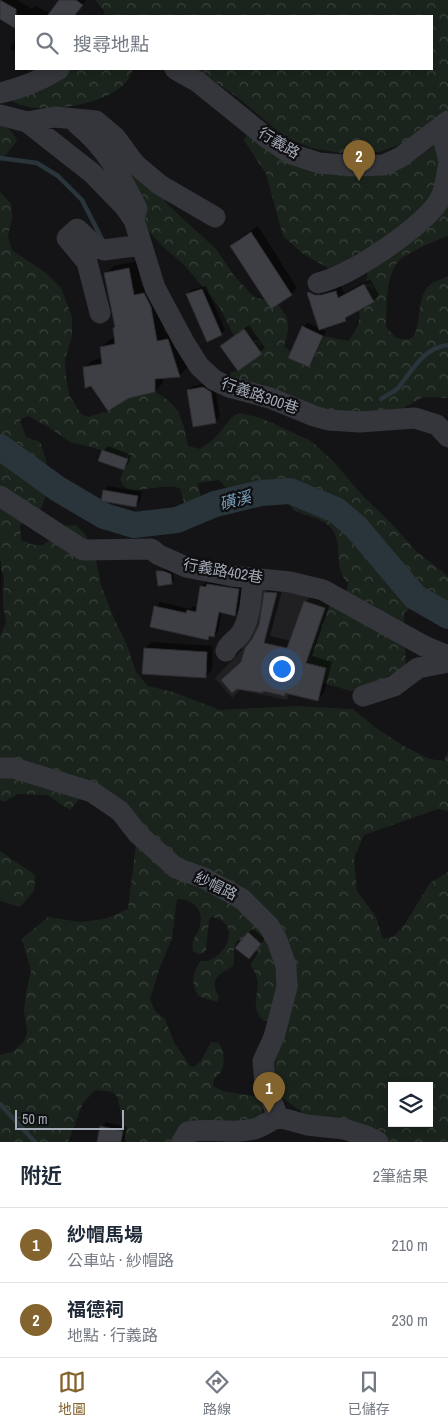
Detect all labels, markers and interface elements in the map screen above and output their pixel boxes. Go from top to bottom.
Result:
search box [15,15,433,70]
icon: search [33,29,61,57]
text: 搜尋地點 [73,31,149,57]
street label: 行義路 [255,122,304,163]
pin: 2 [343,140,375,181]
street label: 行義路300巷 [219,372,302,419]
water label: 磺溪 [217,485,255,515]
street label: 行義路402巷 [182,553,265,588]
your location [269,656,295,682]
street label: 紗帽路 [191,866,241,905]
pin: 1 [253,1072,285,1113]
map controls [388,1082,433,1127]
button: layers [388,1082,433,1127]
scale bar [15,1107,124,1130]
text: 50 m [22,1110,48,1128]
text: 附近 [20,1161,62,1190]
text: 2筆結果 [373,1165,428,1187]
text: 紗帽馬場 [67,1221,143,1247]
text: 1 [32,1234,40,1256]
text: 210 m [392,1234,428,1256]
text: 公車站 · 紗帽路 [67,1249,174,1271]
text: 福德祠 [67,1296,124,1322]
text: 2 [32,1309,40,1331]
text: 230 m [392,1309,428,1331]
text: 地點 · 行義路 [67,1324,158,1346]
tab: 地圖 [58,1368,86,1418]
tab: 路線 [203,1368,231,1418]
tab: 已儲存 [348,1368,390,1418]

